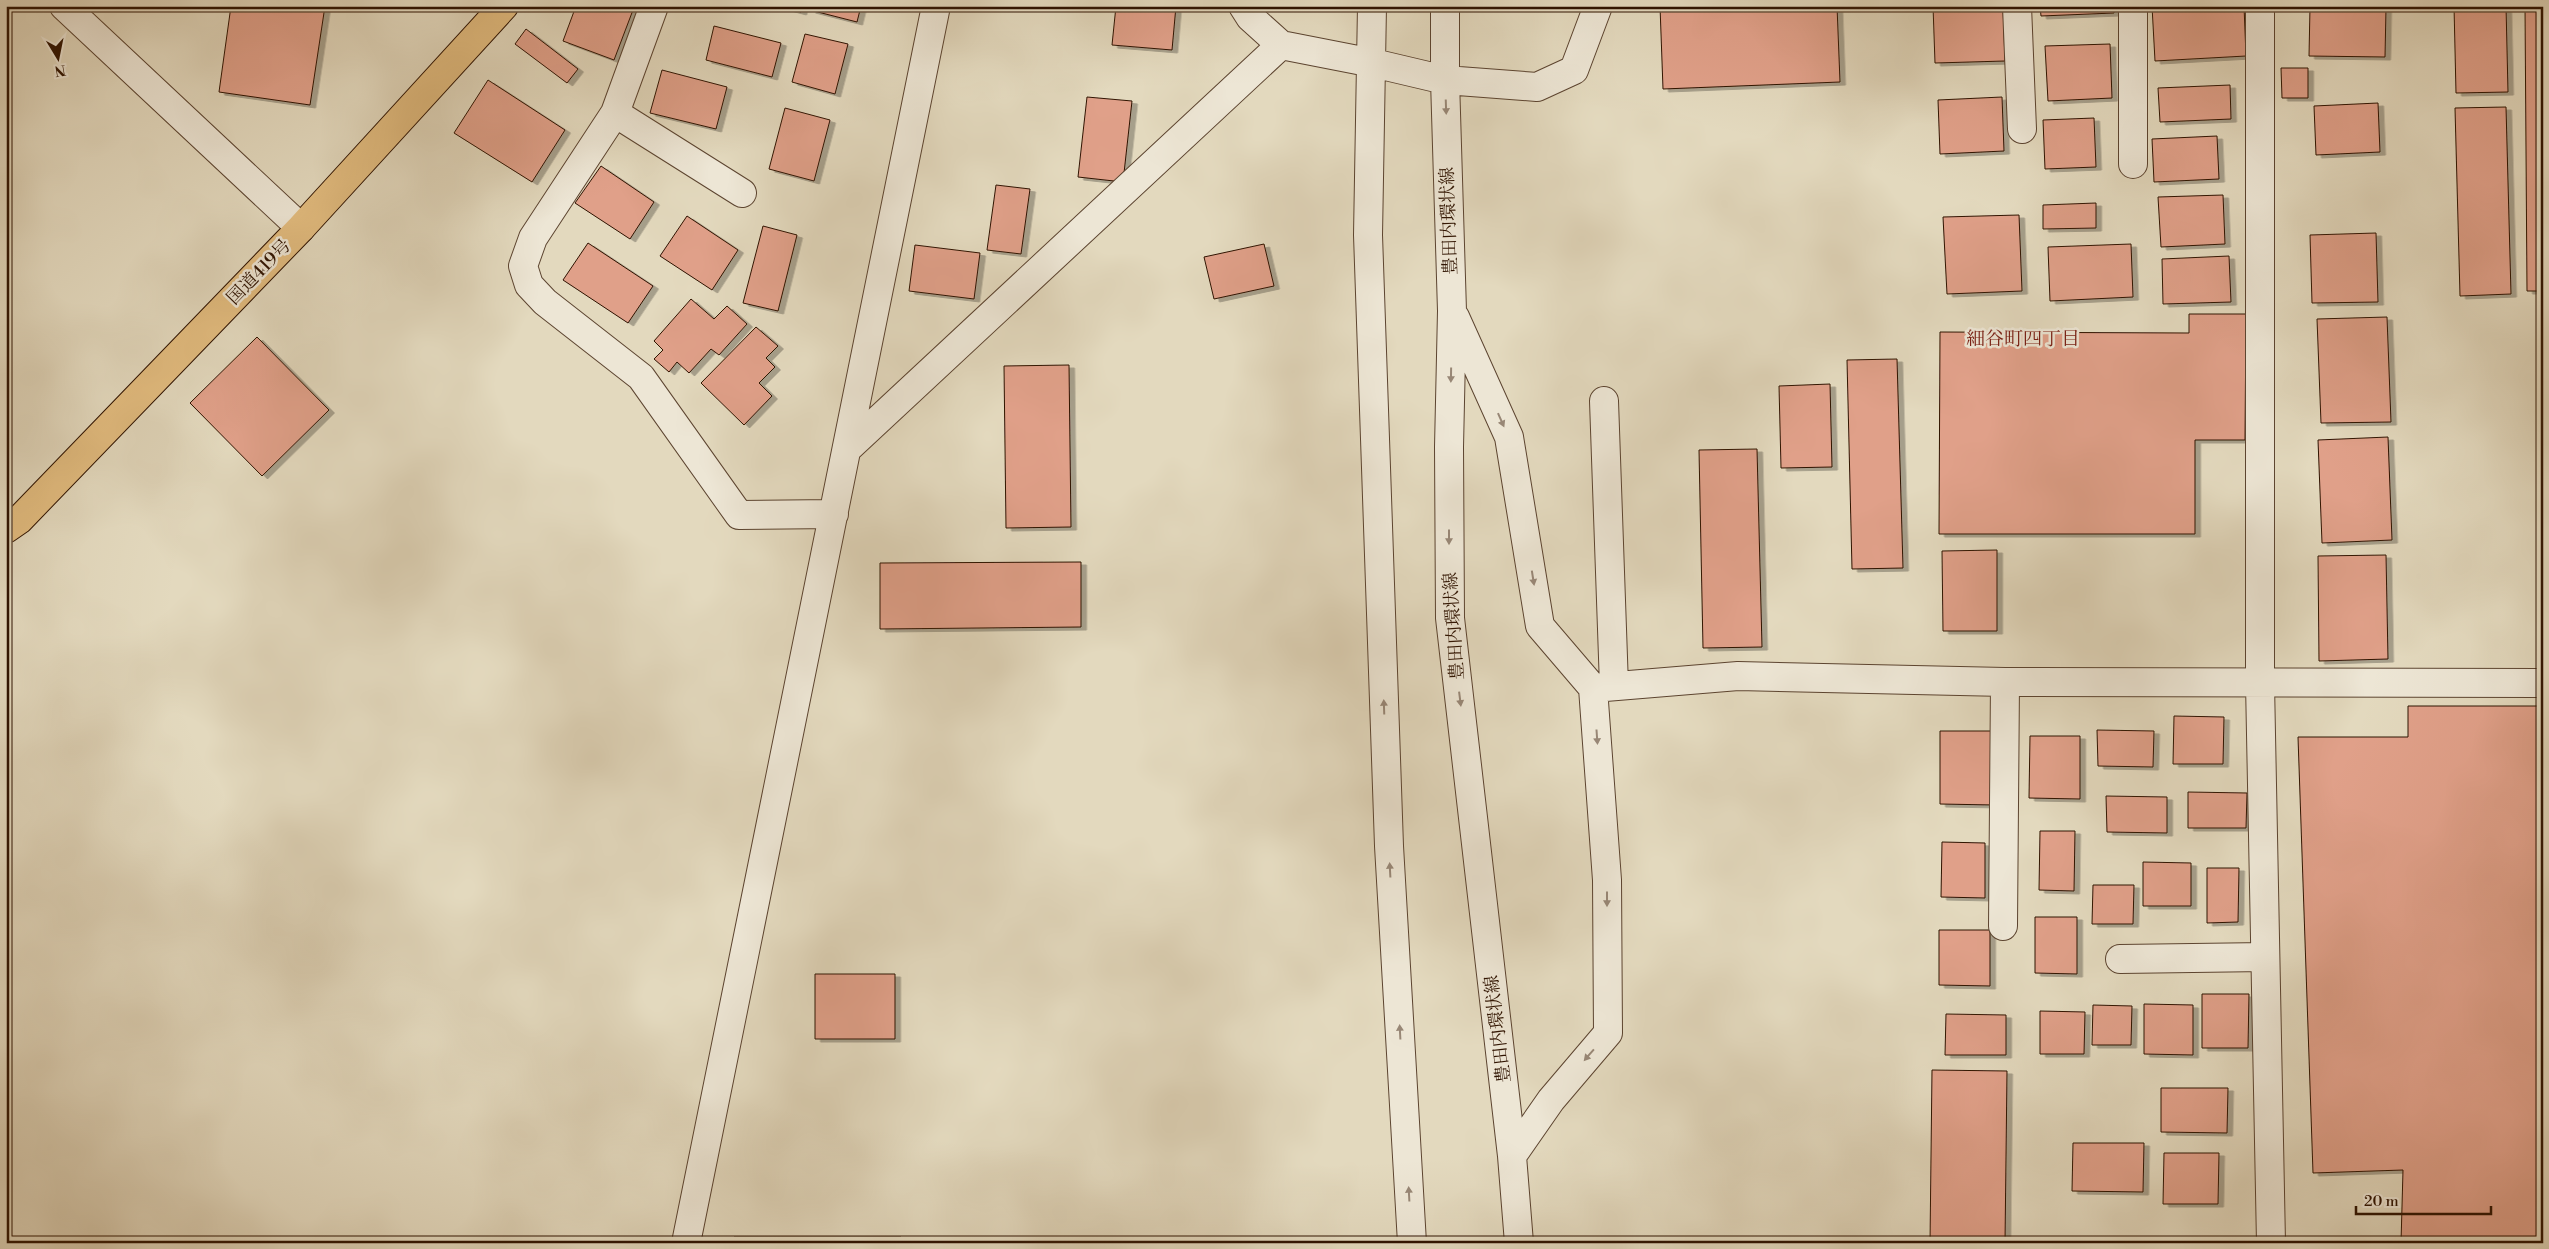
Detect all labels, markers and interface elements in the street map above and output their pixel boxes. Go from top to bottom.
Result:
north arrow [32,32,82,82]
text: N [53,60,67,80]
one-way arrow [1442,100,1450,116]
street label: 豊田内環状線 [1436,167,1462,275]
street label: 国道419号 [222,234,296,310]
district label: 細谷町四丁目 [1966,327,2080,351]
one-way arrow [1446,367,1454,383]
one-way arrow [1497,413,1505,427]
one-way arrow [1446,530,1454,546]
street label: 豊田内環状線 [1439,571,1469,681]
one-way arrow [1529,571,1537,587]
one-way arrow [1456,692,1464,708]
one-way arrow [1380,699,1388,715]
one-way arrow [1593,729,1601,745]
one-way arrow [1386,861,1394,877]
one-way arrow [1603,891,1611,907]
street label: 豊田内環状線 [1480,974,1516,1084]
one-way arrow [1395,1024,1403,1040]
one-way arrow [1584,1048,1595,1061]
scale bar [2356,1184,2492,1216]
one-way arrow [1404,1186,1412,1202]
text: 20 m [2364,1192,2399,1211]

